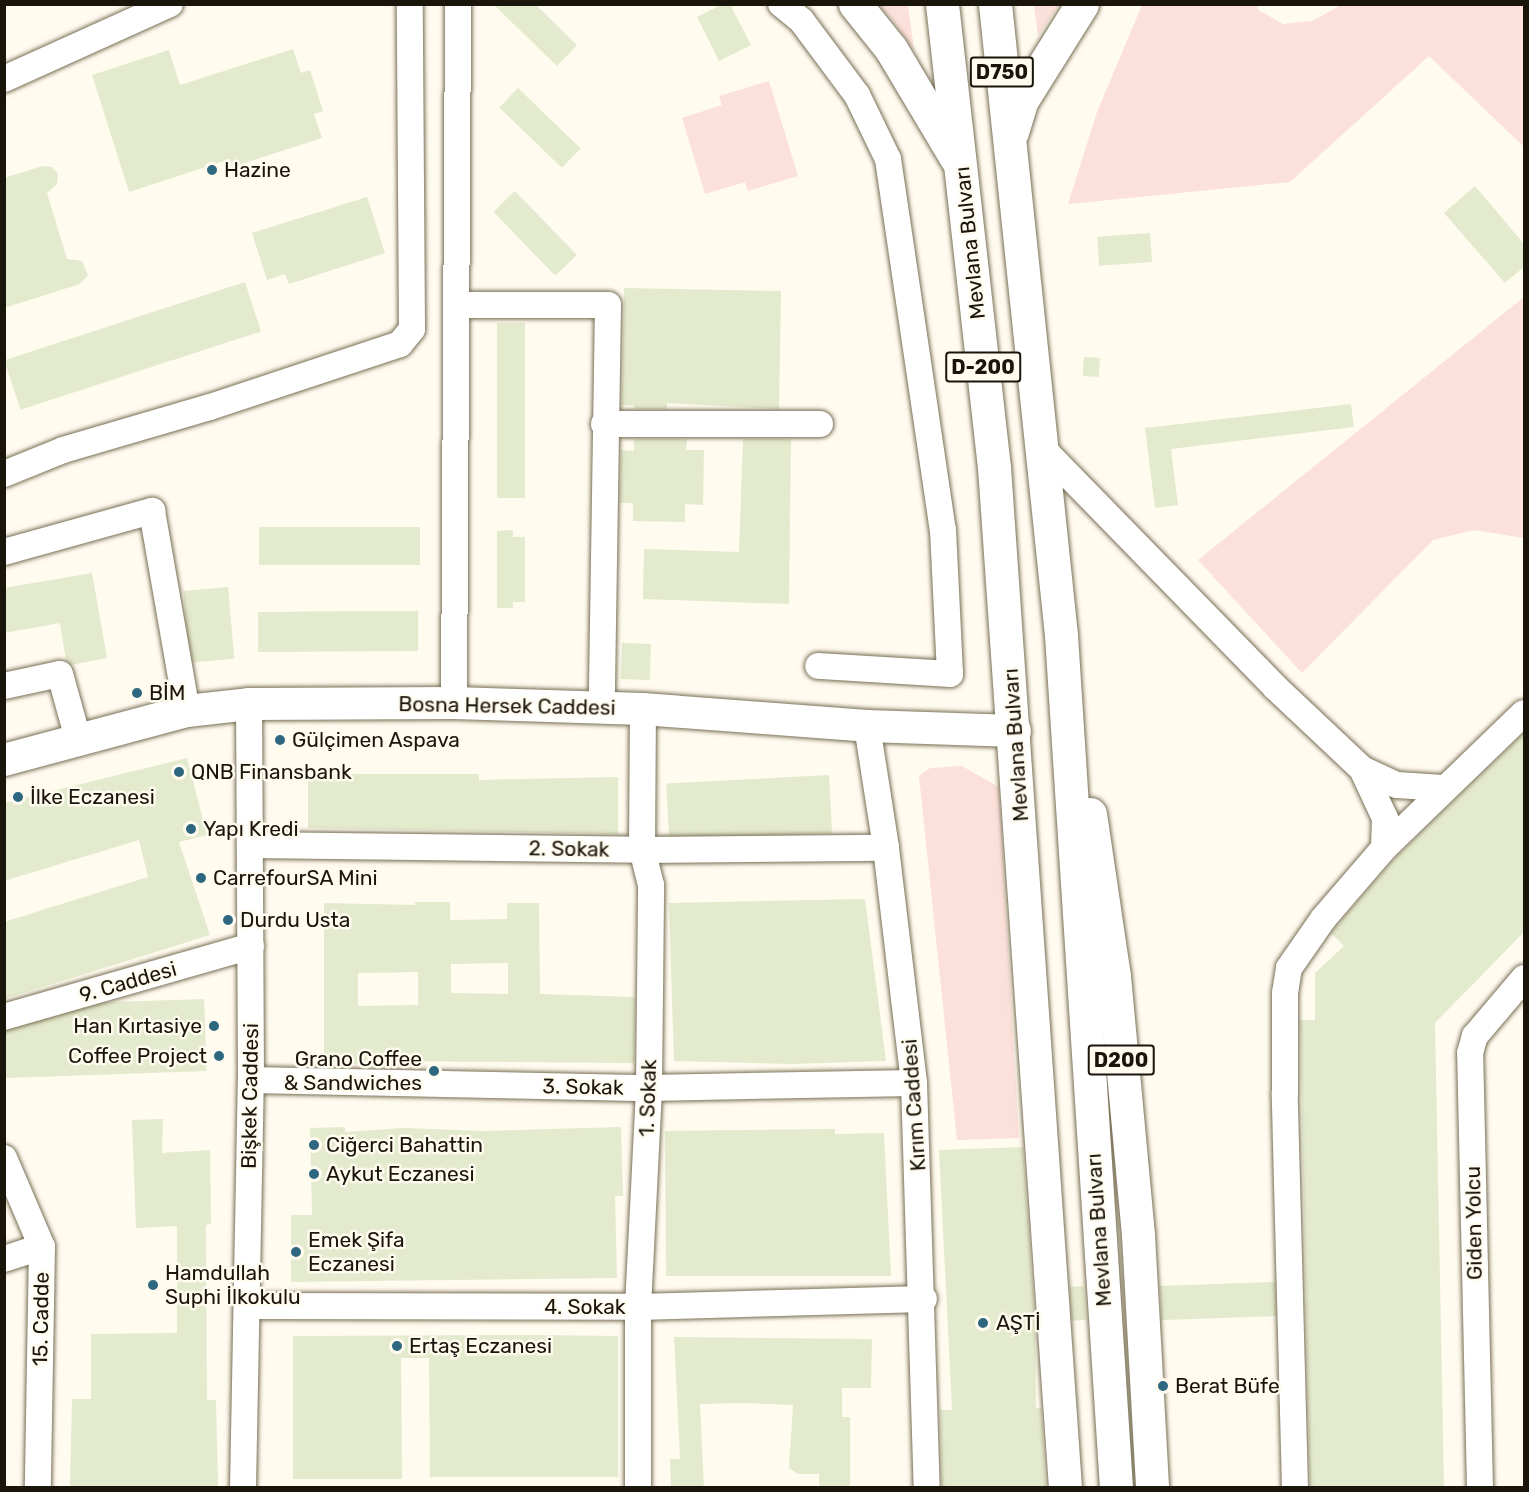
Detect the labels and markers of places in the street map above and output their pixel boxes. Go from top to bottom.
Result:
place label: Hazine [224,157,291,183]
marker: Hazine [205,163,219,177]
place label: BİM [149,680,185,706]
marker: BİM [130,686,144,700]
place label: Gülçimen Aspava [292,727,460,753]
marker: Gülçimen Aspava [273,733,287,747]
place label: QNB Finansbank [191,759,352,785]
marker: QNB Finansbank [172,765,186,779]
place label: İlke Eczanesi [30,784,155,810]
marker: İlke Eczanesi [11,790,25,804]
place label: Yapı Kredi [203,816,299,842]
marker: Yapı Kredi [184,822,198,836]
place label: CarrefourSA Mini [213,865,378,891]
marker: CarrefourSA Mini [194,871,208,885]
place label: Durdu Usta [240,907,350,933]
marker: Durdu Usta [221,913,235,927]
place label: Han Kırtasiye [73,1013,202,1039]
marker: Han Kırtasiye [207,1019,221,1033]
place label: Coffee Project [68,1043,207,1069]
place label: Grano Coffee & Sandwiches [284,1046,422,1096]
marker: Coffee Project [212,1049,226,1063]
marker: Grano Coffee & Sandwiches [427,1064,441,1078]
place label: Ciğerci Bahattin [326,1132,483,1158]
marker: Ciğerci Bahattin [307,1138,321,1152]
place label: Aykut Eczanesi [326,1161,475,1187]
marker: Aykut Eczanesi [307,1167,321,1181]
place label: Emek Şifa Eczanesi [308,1227,405,1277]
marker: Emek Şifa Eczanesi [289,1245,303,1259]
place label: Hamdullah Suphi İlkokulu [165,1260,301,1310]
marker: Hamdullah Suphi İlkokulu [146,1278,160,1292]
place label: AŞTİ [996,1310,1041,1336]
marker: AŞTİ [974,1314,992,1332]
place label: Ertaş Eczanesi [409,1333,552,1359]
marker: Ertaş Eczanesi [390,1339,404,1353]
place label: Berat Büfe [1175,1373,1280,1399]
marker: Berat Büfe [1156,1379,1170,1393]

